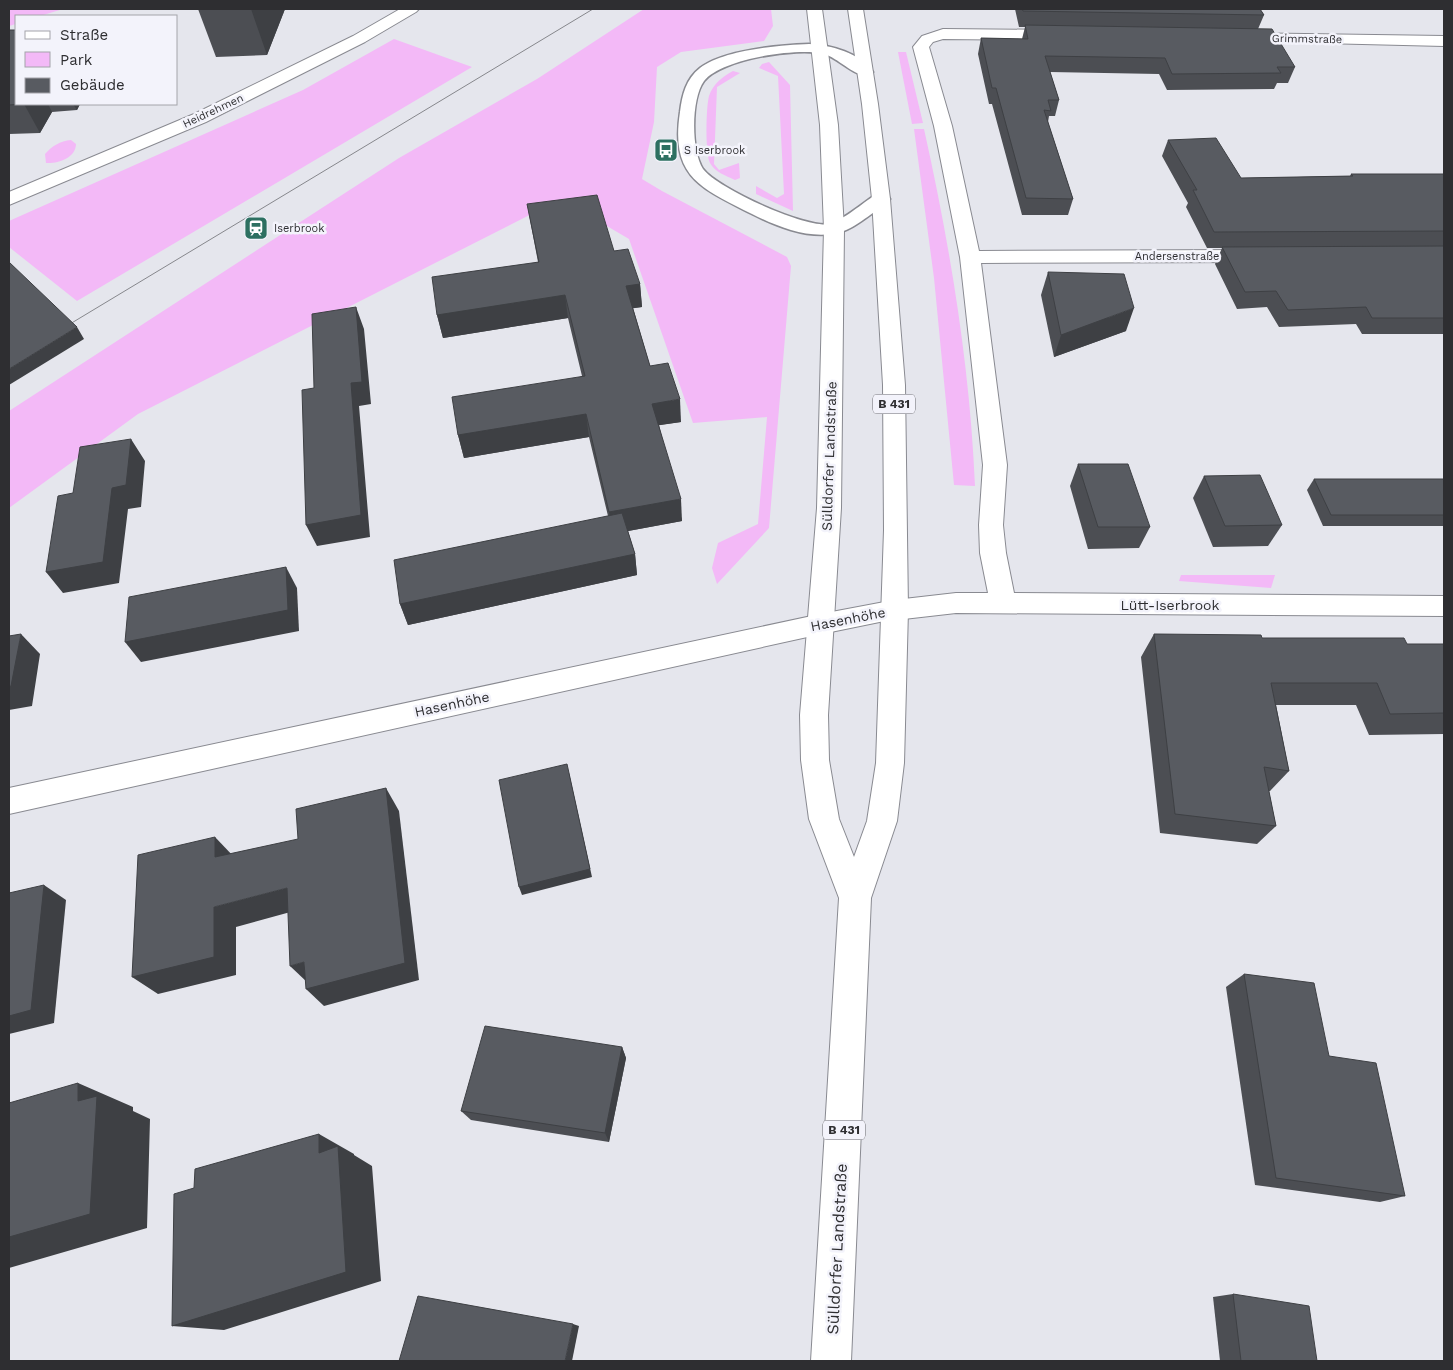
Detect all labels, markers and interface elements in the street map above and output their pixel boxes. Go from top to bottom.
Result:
legend [15,15,178,105]
text: Straße [60,26,108,44]
street label: Grimmstraße [1272,32,1342,46]
text: Park [60,51,93,69]
text: Gebäude [60,76,125,94]
street label: Heidrehmen [181,91,245,131]
bus stop icon: S Iserbrook [653,137,679,163]
place label: S Iserbrook [684,144,745,157]
station icon: Iserbrook [243,215,269,241]
place label: Iserbrook [274,222,324,235]
street label: Andersenstraße [1135,250,1219,263]
street label: Sülldorfer Landstraße [818,381,840,531]
road number: B 431 [873,394,915,414]
street label: Lütt-Iserbrook [1121,597,1219,613]
street label: Hasenhöhe [809,604,887,634]
street label: Hasenhöhe [413,688,491,720]
road number: B 431 [823,1120,865,1140]
street label: Sülldorfer Landstraße [823,1163,851,1335]

